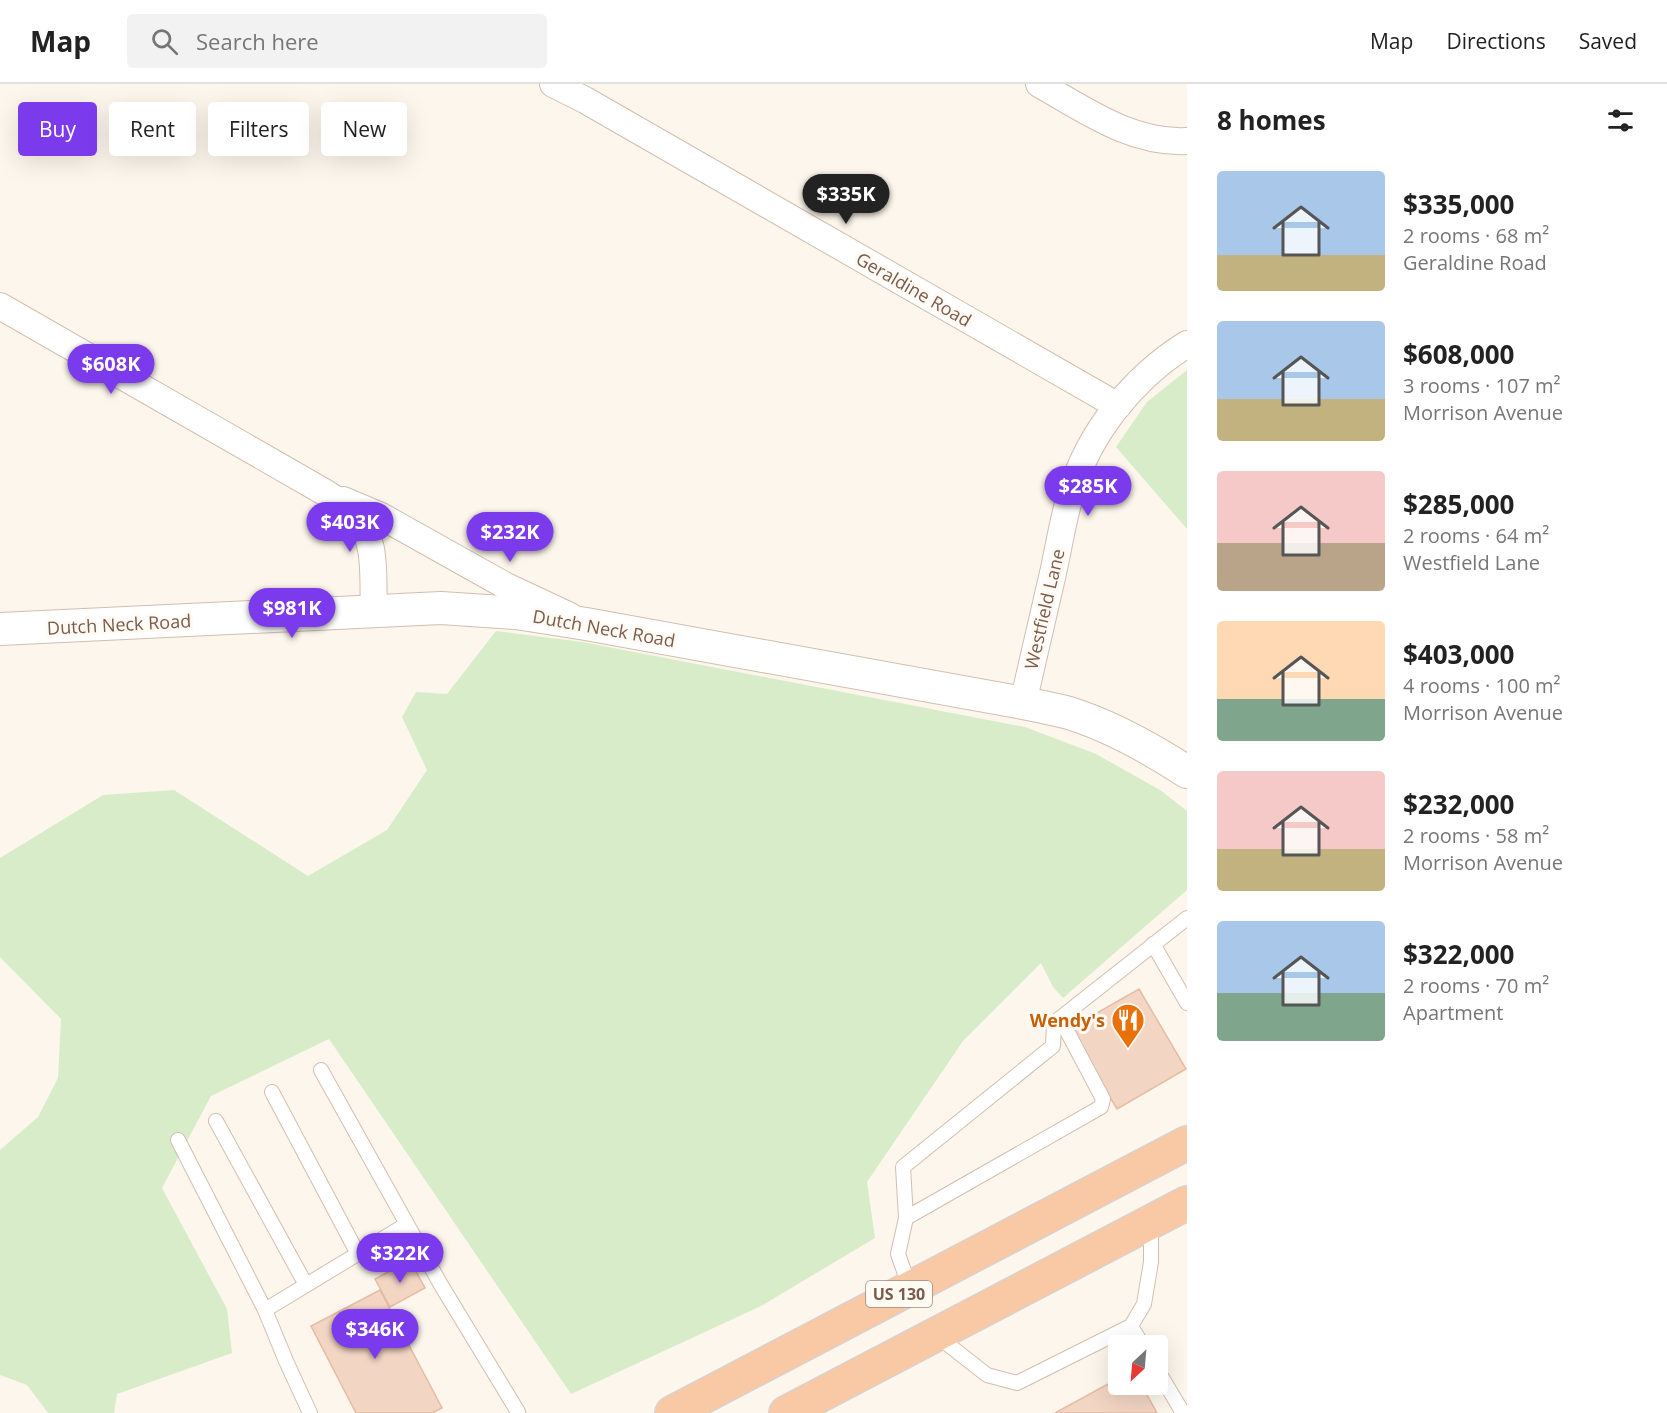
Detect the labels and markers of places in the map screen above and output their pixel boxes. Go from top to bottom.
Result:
pin: $335K [804,174,888,225]
pin: $608K [69,344,153,395]
pin: $285K [1046,466,1130,517]
pin: $403K [308,502,392,553]
pin: $232K [468,512,552,563]
pin: $981K [250,588,334,639]
restaurant icon: Wendy's [1110,1002,1146,1049]
place label: Wendy's [1030,1008,1105,1032]
pin: $322K [358,1233,442,1284]
pin: $346K [333,1309,417,1360]

